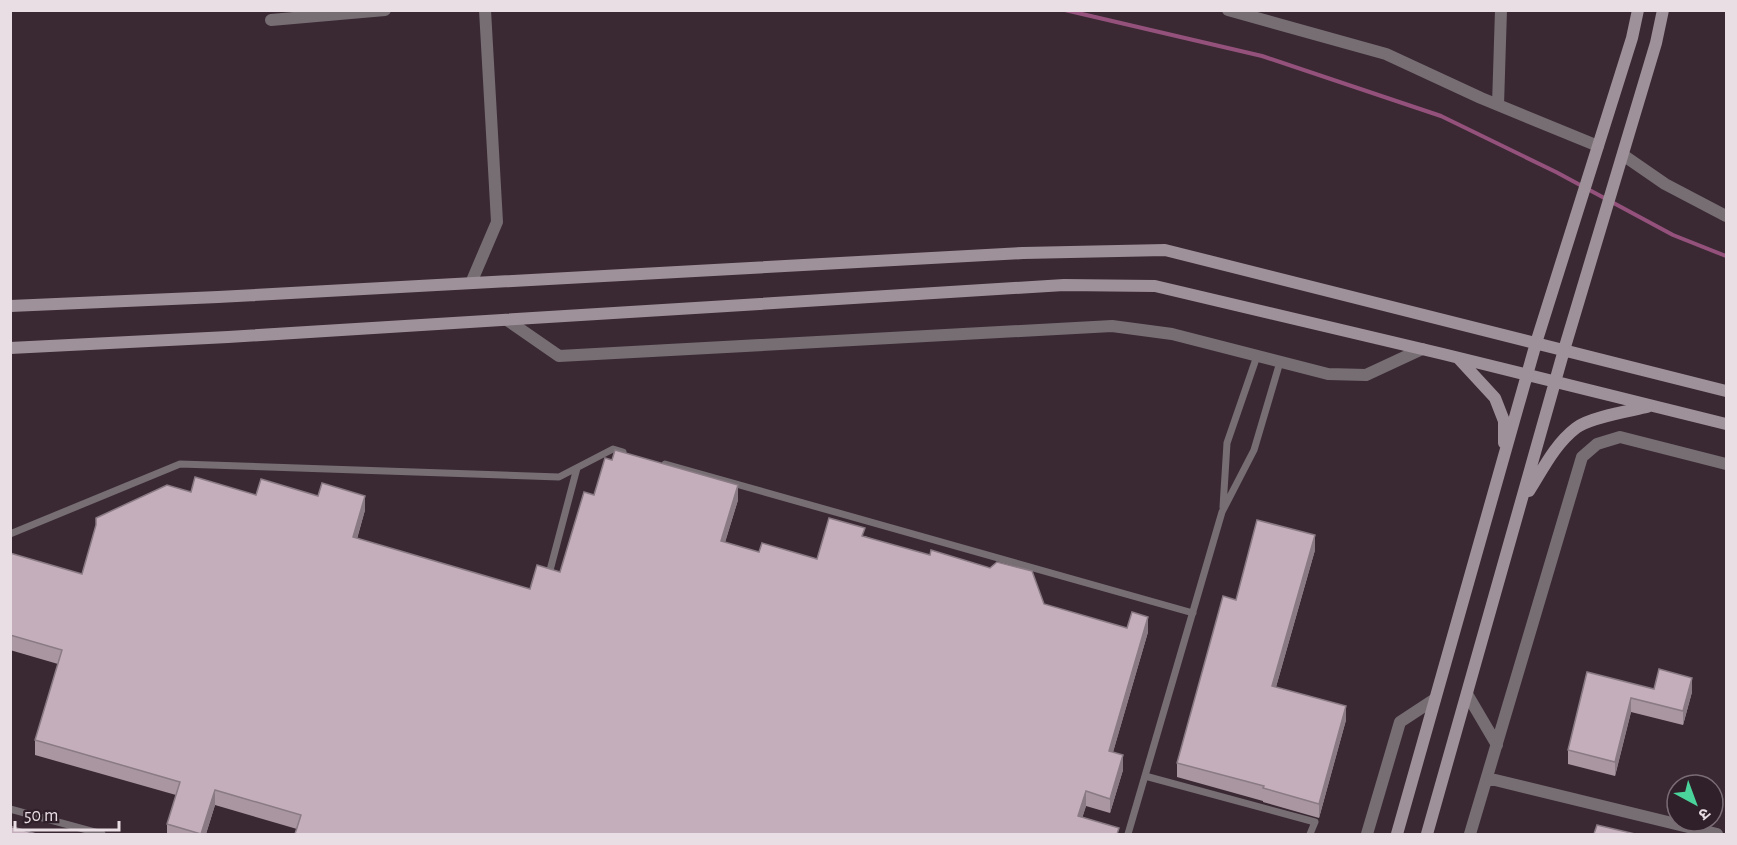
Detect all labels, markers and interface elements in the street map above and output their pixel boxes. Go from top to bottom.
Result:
north arrow [1665,773,1725,833]
scale bar [15,794,118,832]
text: उ [1695,804,1713,823]
text: 50 m [24,807,58,825]

